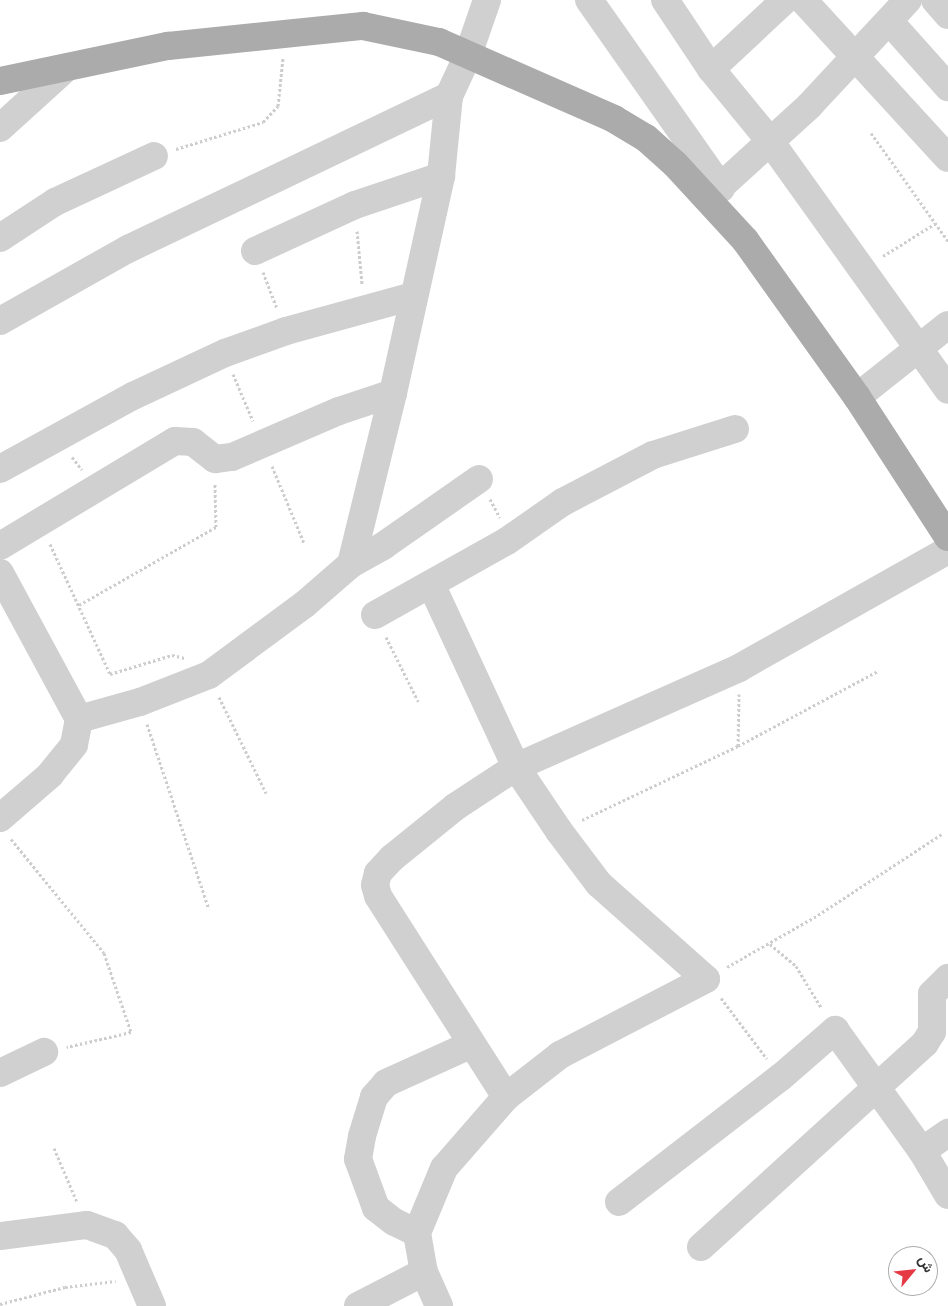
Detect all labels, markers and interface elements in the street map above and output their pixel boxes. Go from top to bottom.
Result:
north arrow [888,1246,938,1296]
text: ش [914,1253,937,1276]

